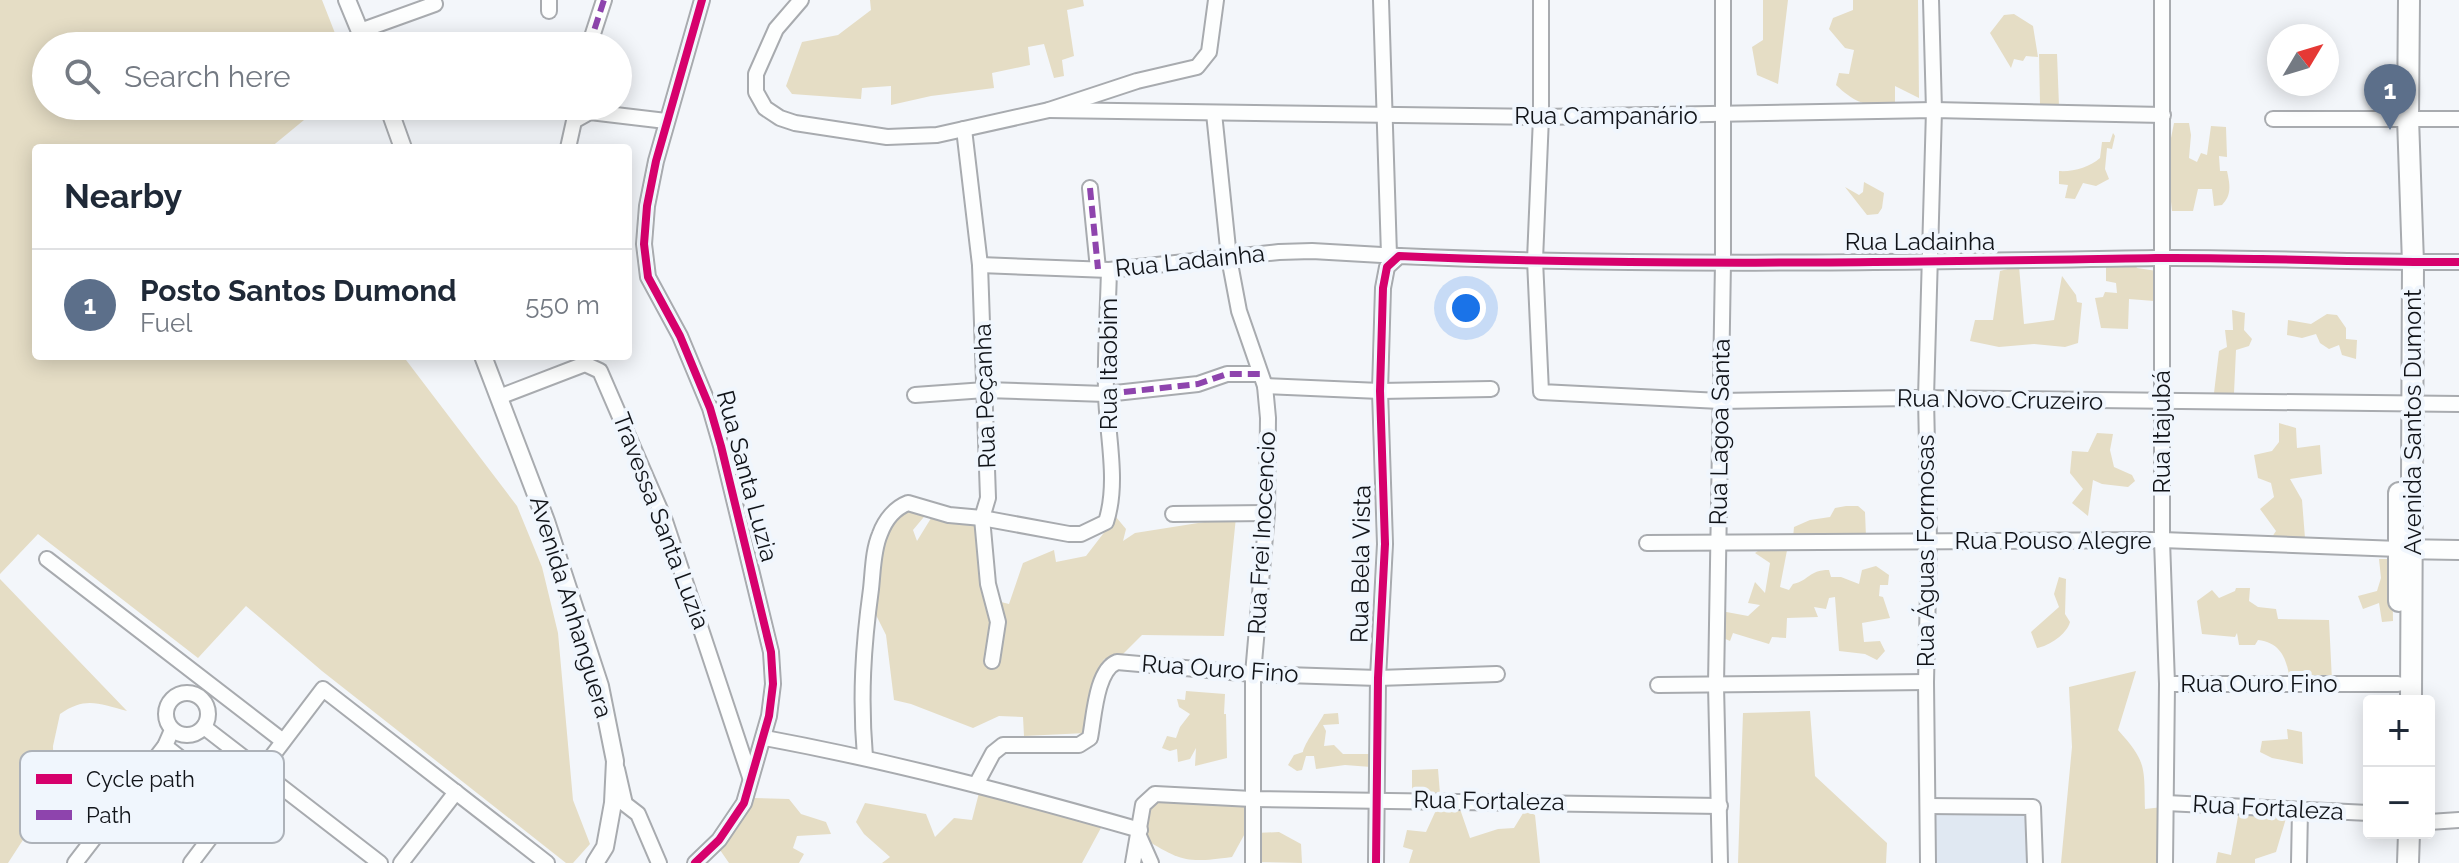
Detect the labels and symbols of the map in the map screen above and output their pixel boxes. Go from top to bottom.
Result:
north arrow [2267,24,2339,96]
pin: 1 [2364,64,2416,130]
street label: Rua Campanário [1514,101,1698,130]
street label: Rua Ladainha [1845,227,1995,256]
street label: Rua Ladainha [1114,238,1266,283]
your location [1446,288,1486,328]
street label: Avenida Santos Dumont [2398,289,2427,555]
street label: Rua Itaobim [1094,298,1123,430]
street label: Rua Peçanha [967,323,1002,469]
street label: Rua Lagoa Santa [1703,338,1736,526]
street label: Rua Itajubá [2147,370,2176,494]
street label: Rua Novo Cruzeiro [1897,383,2103,416]
street label: Rua Santa Luzia [711,387,784,565]
street label: Travessa Santa Luzia [607,409,716,633]
street label: Rua Frei Inocencio [1242,431,1281,635]
street label: Rua Águas Formosas [1911,435,1940,667]
street label: Rua Bela Vista [1345,485,1376,643]
street label: Avenida Anhanguera [524,492,619,721]
street label: Rua Pouso Alegre [1954,526,2152,555]
street label: Rua Ouro Fino [1141,649,1300,688]
street label: Rua Ouro Fino [2180,669,2338,698]
legend [20,751,284,843]
text: Cycle path [86,766,195,792]
street label: Rua Fortaleza [1413,785,1565,816]
street label: Rua Fortaleza [2192,789,2344,826]
text: Path [86,802,132,828]

